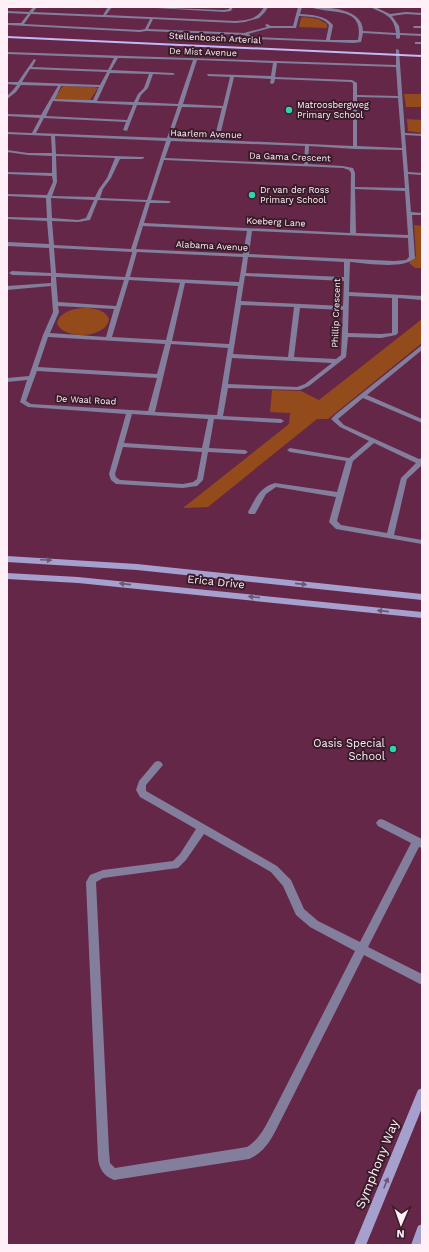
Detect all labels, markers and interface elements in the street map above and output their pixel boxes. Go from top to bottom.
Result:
street label: Stellenbosch Arterial [169,31,262,45]
street label: De Mist Avenue [169,46,237,58]
place label: Matroosbergweg Primary School [297,100,369,120]
marker: Matroosbergweg Primary School [284,105,294,115]
street label: Haarlem Avenue [170,128,242,140]
street label: Da Gama Crescent [249,151,331,163]
place label: Dr van der Ross Primary School [260,185,329,205]
marker: Dr van der Ross Primary School [247,190,257,200]
street label: Koeberg Lane [246,215,306,229]
street label: Alabama Avenue [176,239,248,253]
street label: Phillip Crescent [330,278,342,348]
street label: De Waal Road [56,393,116,407]
one-way arrow [40,557,52,564]
street label: Erica Drive [187,573,245,591]
one-way arrow [119,581,131,587]
one-way arrow [295,581,307,587]
one-way arrow [248,594,260,600]
one-way arrow [377,607,389,614]
place label: Oasis Special School [313,737,386,763]
marker: Oasis Special School [388,744,398,754]
street label: Symphony Way [352,1117,402,1211]
one-way arrow [383,1177,389,1189]
north arrow [381,1204,421,1244]
text: N [396,1227,405,1240]

